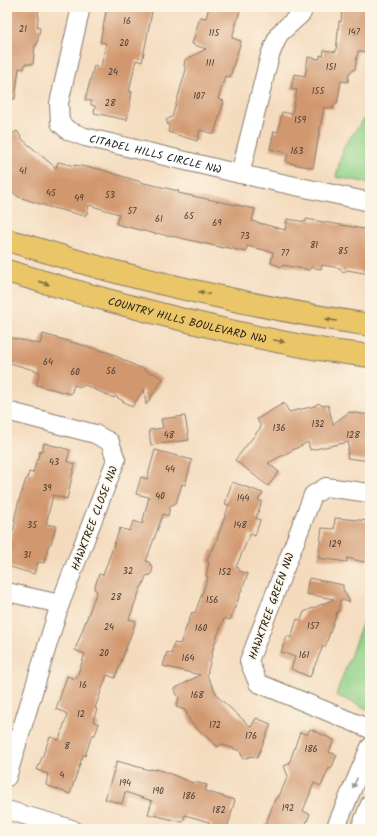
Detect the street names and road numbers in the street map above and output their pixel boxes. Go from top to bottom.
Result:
street label: CITADEL HILLS CIRCLE NW [87,130,224,179]
street label: COUNTRY HILLS BOULEVARD NW [106,293,269,349]
street label: HAWKTREE CLOSE NW [67,463,123,573]
street label: HAWKTREE GREEN NW [244,550,300,662]

